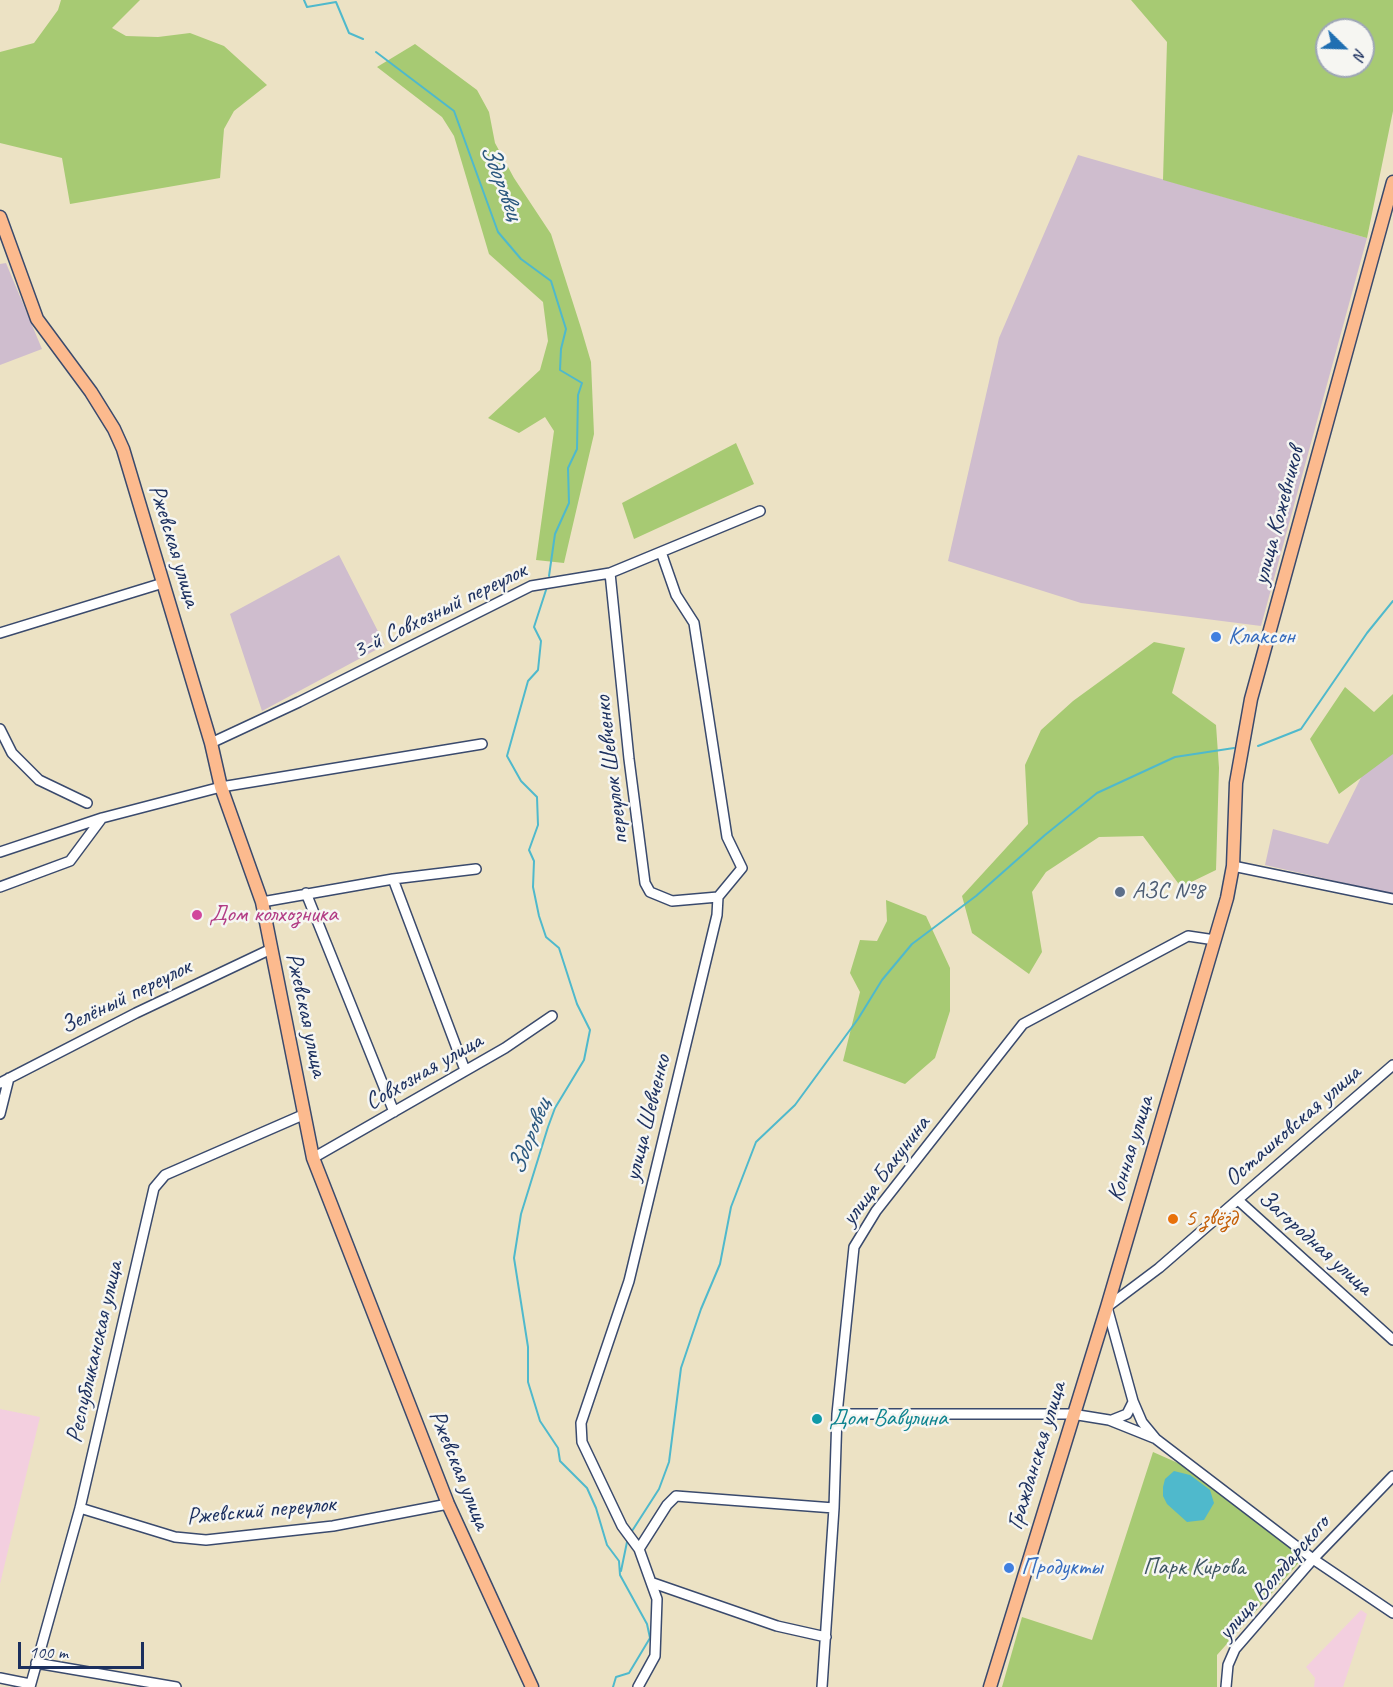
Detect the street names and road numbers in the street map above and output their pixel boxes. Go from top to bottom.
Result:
street label: улица Кожевников [1247,444,1311,588]
street label: Ржевская улица [142,482,206,610]
street label: 3-й Совхозный переулок [348,556,532,666]
street label: переулок Шевченко [589,694,635,846]
street label: Ржевская улица [279,950,333,1080]
street label: Зелёный переулок [56,953,196,1041]
street label: Совхозная улица [360,1027,488,1117]
street label: улица Шевченко [618,1052,678,1184]
street label: Осташковская улица [1219,1059,1367,1193]
street label: Конная улица [1101,1093,1161,1205]
street label: улица Бакунина [835,1110,937,1232]
street label: Загородная улица [1252,1184,1378,1302]
street label: Республиканская улица [60,1258,130,1446]
street label: Гражданская улица [1001,1379,1073,1533]
street label: Ржевская улица [422,1406,496,1534]
street label: Ржевский переулок [185,1490,337,1532]
street label: улица Володарского [1212,1510,1336,1646]

